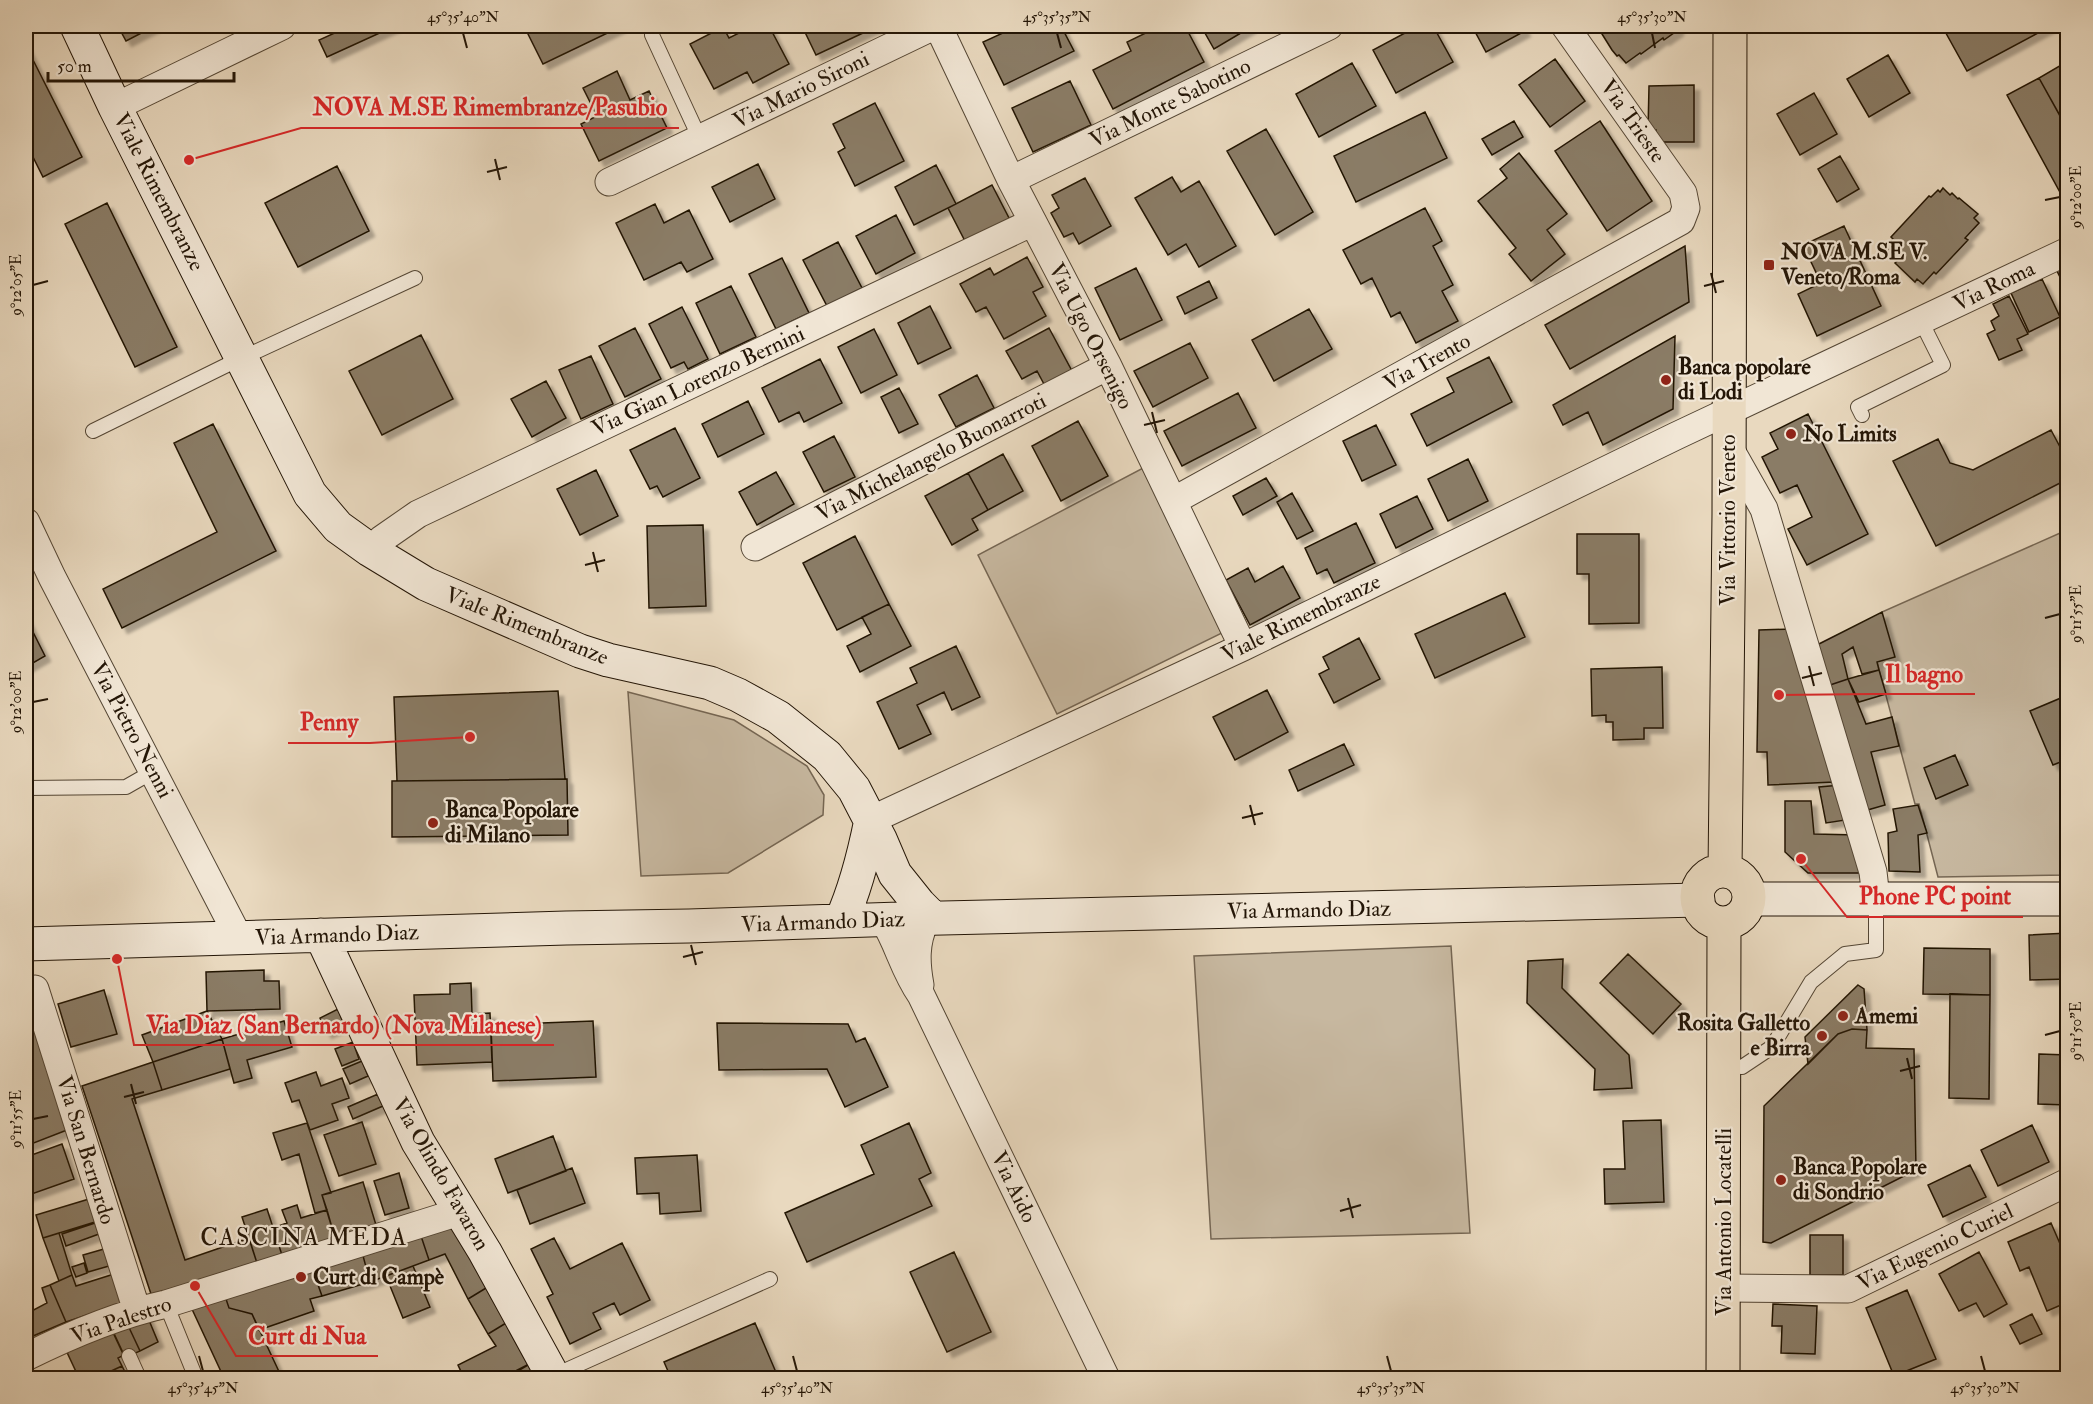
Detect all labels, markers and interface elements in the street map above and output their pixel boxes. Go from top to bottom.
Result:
text: 45°35'40"N [427,8,500,27]
text: 45°35'35"N [1023,8,1092,27]
text: 45°35'30"N [1617,8,1687,27]
scale bar [48,45,234,83]
street label: Via Mario Sironi [728,45,874,135]
street label: Via Monte Sabotino [1085,52,1255,154]
text: 50 m [57,55,92,78]
street label: Via Trieste [1594,74,1672,168]
callout: NOVA M.SE Rimembranze/Pasubio [301,86,679,128]
text: NOVA M.SE Rimembranze/Pasubio [312,92,668,123]
street label: Viale Rimembranze [107,108,211,276]
text: 9°12'00"E [2067,166,2086,229]
place label: NOVA M.SE V. Veneto/Roma [1780,238,1927,291]
text: 9°12'05"E [7,254,26,317]
street label: Via Roma [1949,254,2040,318]
street label: Via Ugo Orsenigo [1042,258,1140,414]
marker: NOVA M.SE V. Veneto/Roma [1762,258,1776,272]
street label: Via Gian Lorenzo Bernini [587,319,809,443]
street label: Via Trento [1379,327,1475,397]
place label: Banca popolare di Lodi [1678,353,1811,406]
marker: Banca popolare di Lodi [1659,373,1673,387]
street label: Via Michelangelo Buonarroti [811,387,1051,527]
place label: No Limits [1802,420,1897,448]
marker: No Limits [1784,427,1798,441]
street label: Via Vittorio Veneto [1714,434,1742,606]
street label: Viale Rimembranze [1217,567,1385,669]
street label: Viale Rimembranze [441,580,613,672]
text: 9°11'55"E [2067,585,2086,644]
callout: Il bagno [1873,652,1975,694]
street label: Via Pietro Nenni [84,657,180,803]
text: Il bagno [1885,659,1964,690]
text: 9°12'00"E [7,671,26,734]
callout: Penny [288,701,370,743]
text: Penny [300,707,360,738]
place label: Banca Popolare di Milano [445,796,580,849]
marker: Banca Popolare di Milano [426,816,440,830]
callout: Phone PC point [1847,875,2023,917]
text: Phone PC point [1859,881,2011,912]
street label: Via Armando Diaz [1227,895,1392,925]
street label: Via Armando Diaz [741,905,906,939]
street label: Via Armando Diaz [255,918,420,952]
text: 9°11'50"E [2067,1001,2086,1062]
place label: Amemi [1854,1002,1918,1030]
callout: Via Diaz (San Bernardo) (Nova Milanese) [134,1003,554,1045]
place label: Rosita Galletto e Birra [1677,1009,1811,1062]
marker: Amemi [1836,1009,1850,1023]
text: Via Diaz (San Bernardo) (Nova Milanese) [145,1010,542,1041]
marker: Rosita Galletto e Birra [1815,1029,1829,1043]
street label: Via San Bernardo [50,1072,122,1228]
text: 9°11'55"E [7,1090,26,1149]
street label: Via Olindo Favaron [386,1093,496,1255]
street label: Via Antonio Locatelli [1710,1128,1738,1316]
street label: Via Aido [985,1147,1043,1227]
place label: Banca Popolare di Sondrio [1793,1153,1928,1206]
marker: Banca Popolare di Sondrio [1774,1173,1788,1187]
street label: Via Eugenio Curiel [1852,1197,2018,1297]
district label: CASCINA MEDA [200,1222,408,1253]
place label: Curt di Campè [313,1263,445,1292]
marker: Curt di Campè [294,1270,308,1284]
street label: Via Palestro [67,1290,175,1350]
callout: Curt di Nua [236,1314,378,1356]
text: Curt di Nua [248,1321,367,1352]
text: 45°35'45"N [168,1379,239,1398]
text: 45°35'40"N [761,1379,834,1398]
text: 45°35'35"N [1357,1379,1426,1398]
text: 45°35'30"N [1950,1379,2020,1398]

